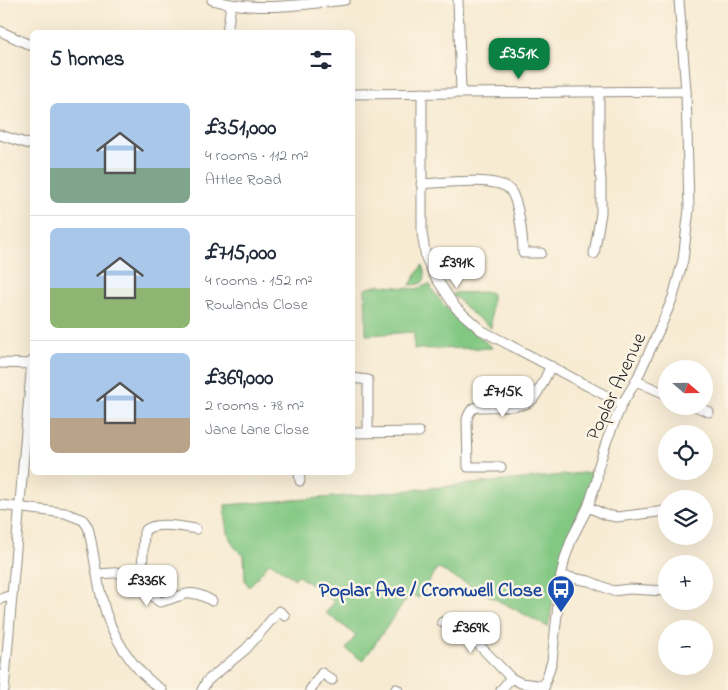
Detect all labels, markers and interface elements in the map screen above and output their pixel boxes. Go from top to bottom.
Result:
pin: £351K [484,38,554,80]
text: £351K [500,42,538,66]
text: 5 homes [50,45,125,75]
icon: filters [307,46,335,74]
text: £351,000 [205,114,276,144]
icon: home [90,123,150,183]
text: 4 rooms · 112 m² [205,144,308,168]
text: Attlee Road [205,168,281,192]
text: £715,000 [205,239,276,269]
pin: £391K [422,246,492,289]
icon: home [90,248,150,308]
text: £391K [440,251,474,275]
text: 4 rooms · 152 m² [205,269,313,293]
text: Rowlands Close [205,293,308,317]
street label: Poplar Avenue [580,328,655,446]
north arrow [658,360,712,415]
map controls [658,360,713,675]
text: £369,000 [205,364,273,394]
icon: home [90,373,150,433]
pin: £715K [468,376,538,418]
text: £715K [484,380,522,404]
text: 2 rooms · 78 m² [205,394,304,418]
text: Jane Lane Close [205,418,309,442]
button: locate [658,425,713,480]
button: layers [658,490,713,545]
button: + [658,555,713,610]
pin: £336K [112,564,182,607]
text: £336K [128,569,166,593]
bus stop icon: Poplar Ave / Cromwell Close [546,574,576,613]
place label: Poplar Ave / Cromwell Close [319,577,543,606]
pin: £369K [436,612,506,654]
text: £369K [453,616,489,640]
button: − [658,620,713,675]

